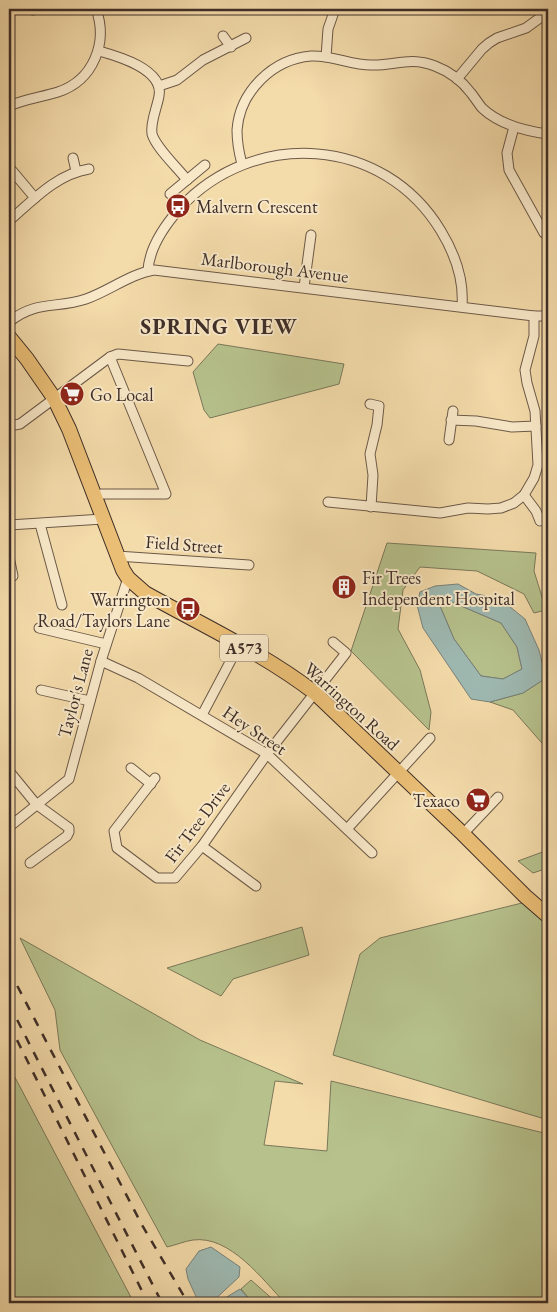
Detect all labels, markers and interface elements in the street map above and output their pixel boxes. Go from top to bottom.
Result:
bus stop icon: Malvern Crescent [165,193,191,219]
place label: Malvern Crescent [196,195,318,218]
street label: Marlborough Avenue [200,247,350,287]
district label: SPRING VIEW [140,312,298,341]
supermarket icon: Go Local [59,381,85,407]
place label: Go Local [90,383,154,406]
street label: Field Street [145,530,224,558]
place label: Fir Trees Independent Hospital [362,566,515,610]
building icon: Fir Trees Independent Hospital [331,574,357,600]
place label: Warrington Road/Taylors Lane [37,588,170,632]
bus stop icon: Warrington Road/Taylors Lane [175,596,201,622]
road number: A573 [220,634,268,661]
street label: Taylor's Lane [52,646,98,740]
street label: Warrington Road [299,657,405,756]
street label: Hey Street [218,700,292,760]
street label: Fir Tree Drive [159,777,235,867]
supermarket icon: Texaco [465,787,491,813]
place label: Texaco [413,789,460,812]

